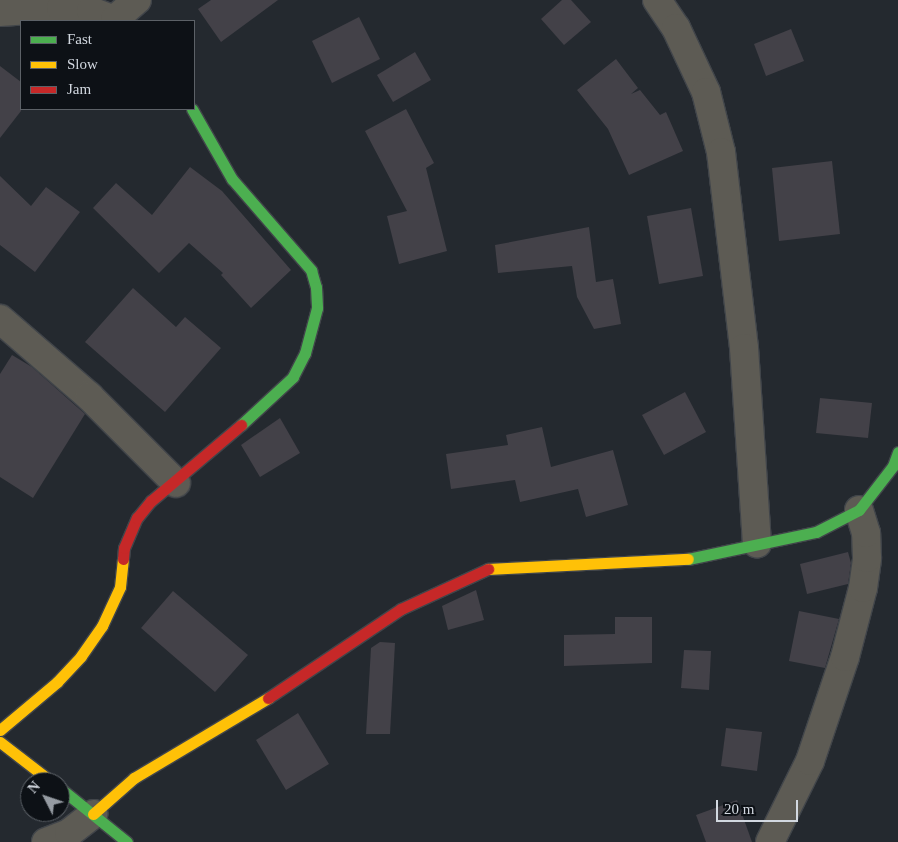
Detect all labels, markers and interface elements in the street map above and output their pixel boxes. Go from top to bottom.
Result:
legend [20,20,195,110]
text: Fast [67,31,92,47]
text: Slow [67,56,98,72]
text: Jam [67,81,91,97]
north arrow [20,772,70,822]
text: N [25,779,43,796]
scale bar [718,790,800,822]
text: 20 m [724,801,754,817]

